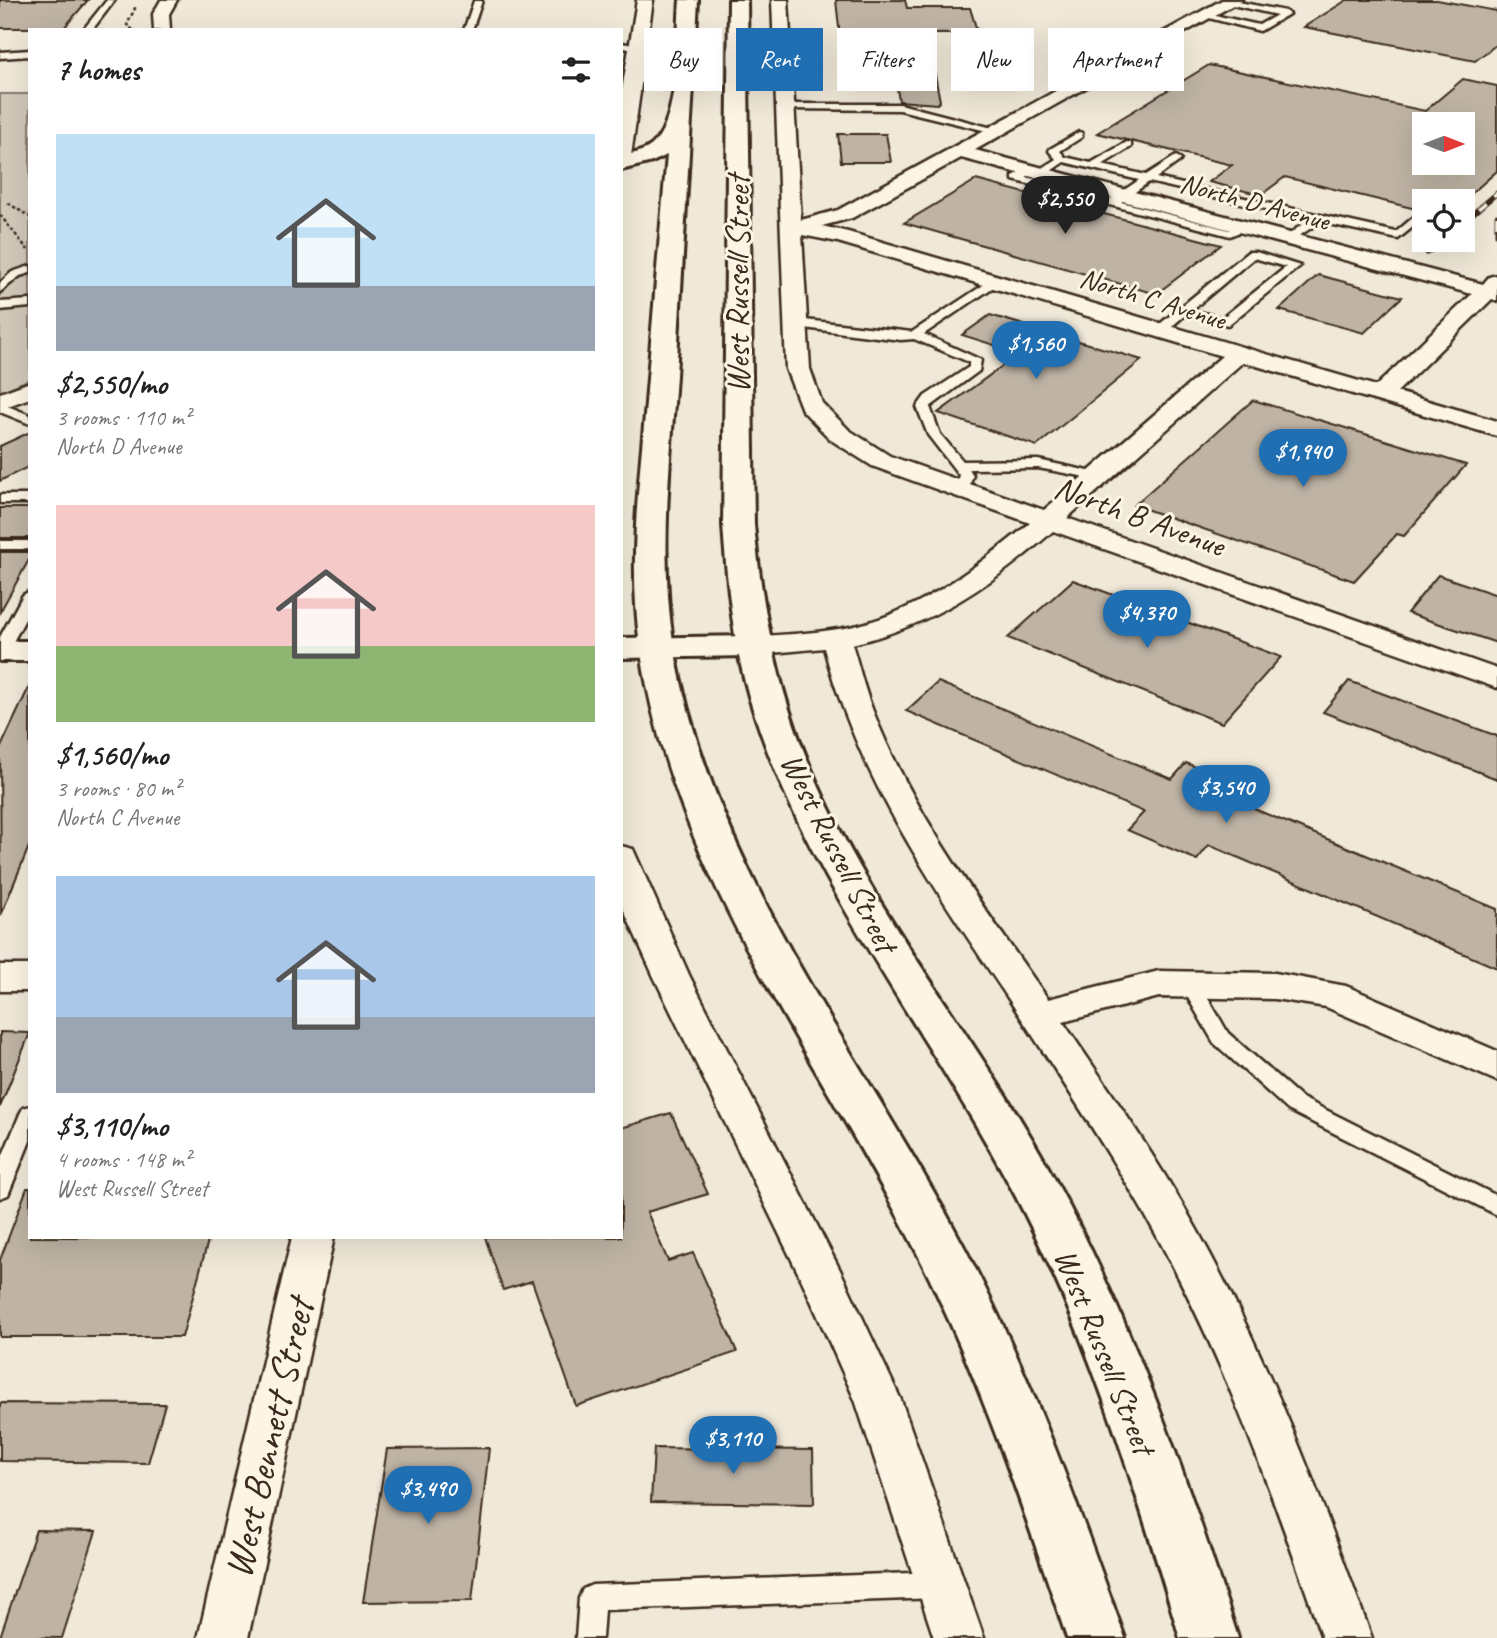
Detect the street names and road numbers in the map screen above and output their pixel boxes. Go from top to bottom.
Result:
street label: North D Avenue [1177,165,1335,239]
street label: West Russell Street [717,171,759,393]
street label: North C Avenue [1076,260,1232,338]
street label: North B Avenue [1049,466,1233,567]
street label: West Russell Street [771,746,909,963]
street label: West Russell Street [1045,1243,1167,1464]
street label: West Bennett Street [213,1288,327,1582]

